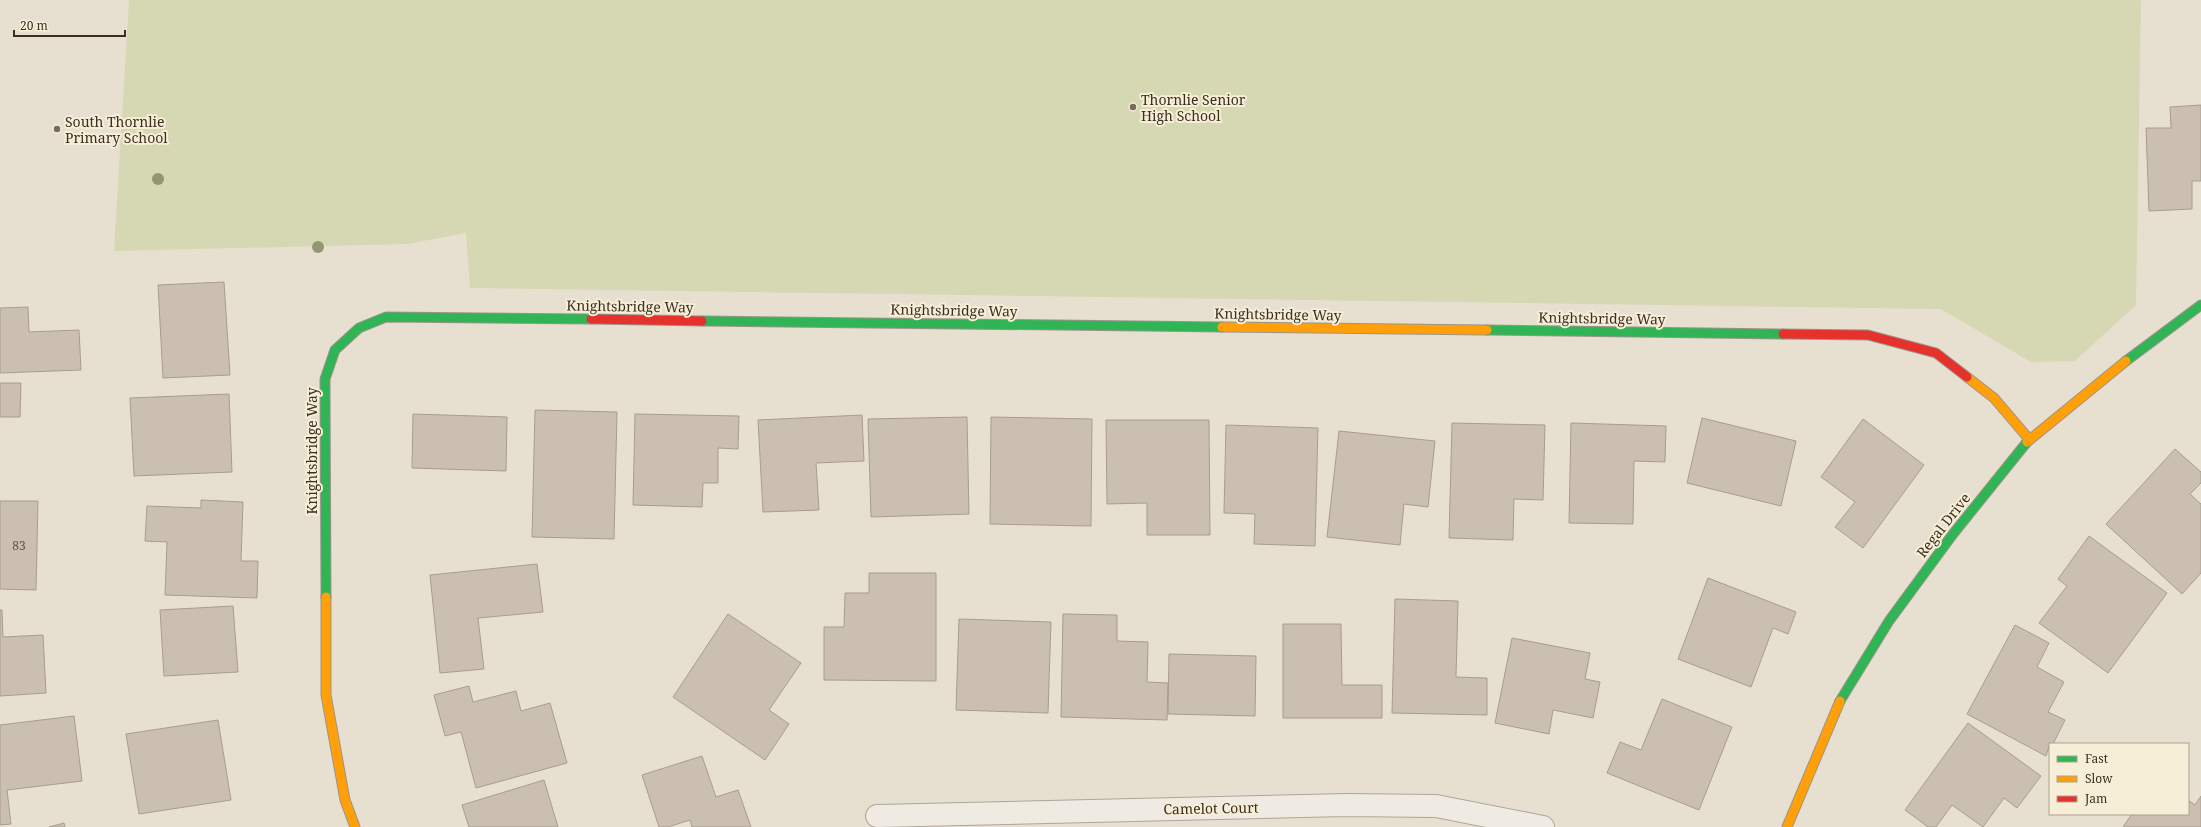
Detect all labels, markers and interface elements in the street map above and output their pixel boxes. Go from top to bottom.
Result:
scale bar [14,12,125,38]
text: 20 m [20,17,48,34]
place label: Thornlie Senior High School [1141,90,1246,125]
marker: Thornlie Senior High School [1128,102,1138,112]
place label: South Thornlie Primary School [65,112,168,147]
marker: South Thornlie Primary School [52,124,62,134]
street label: Knightsbridge Way [566,295,694,317]
street label: Knightsbridge Way [890,299,1018,321]
street label: Knightsbridge Way [1214,303,1342,325]
street label: Knightsbridge Way [1538,307,1666,329]
street label: Knightsbridge Way [302,387,321,515]
street label: Regal Drive [1912,489,1974,561]
house number: 83 [12,537,26,554]
legend [2049,743,2189,815]
text: Fast [2085,750,2108,767]
text: Slow [2085,770,2113,787]
text: Jam [2084,790,2107,807]
street label: Camelot Court [1163,798,1259,818]

